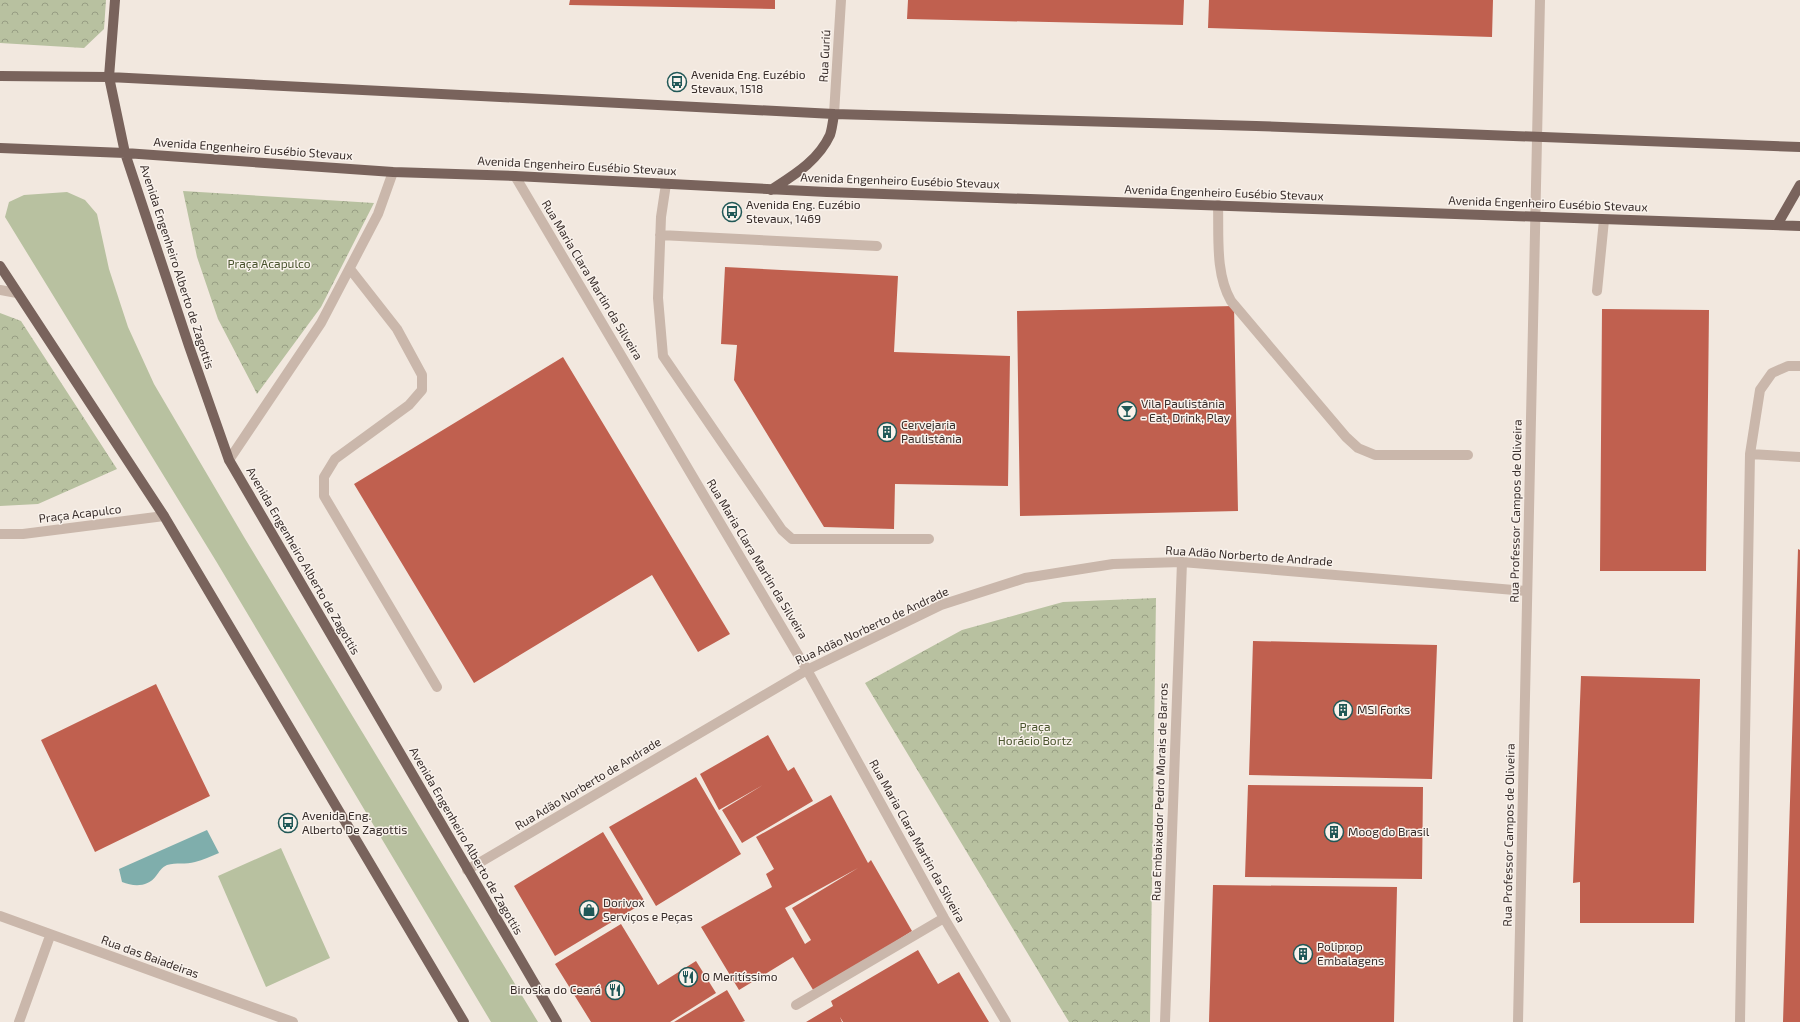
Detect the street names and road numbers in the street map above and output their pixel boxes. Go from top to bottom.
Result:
street label: Rua Guriú [816,29,832,83]
street label: Avenida Engenheiro Eusébio Stevaux [153,134,354,162]
street label: Avenida Engenheiro Eusébio Stevaux [477,153,678,177]
street label: Avenida Engenheiro Alberto de Zagottis [138,163,218,371]
street label: Avenida Engenheiro Eusébio Stevaux [800,170,1001,190]
street label: Avenida Engenheiro Eusébio Stevaux [1124,182,1325,202]
street label: Avenida Engenheiro Eusébio Stevaux [1448,193,1649,213]
street label: Rua Maria Clara Martin da Silveira [539,197,646,362]
street label: Rua Professor Campos de Oliveira [1506,419,1524,603]
street label: Avenida Engenheiro Alberto de Zagottis [244,464,364,657]
street label: Rua Maria Clara Martin da Silveira [704,476,811,641]
street label: Praça Acapulco [38,501,122,526]
street label: Rua Adão Norberto de Andrade [1165,542,1333,568]
street label: Rua Adão Norberto de Andrade [793,583,951,667]
street label: Rua Embaixador Pedro Morais de Barros [1148,683,1170,901]
street label: Rua Adão Norberto de Andrade [512,734,663,832]
street label: Rua Professor Campos de Oliveira [1499,743,1517,927]
street label: Avenida Engenheiro Alberto de Zagottis [407,744,527,937]
street label: Rua Maria Clara Martin da Silveira [867,757,969,924]
street label: Rua das Baiadeiras [99,932,201,980]

